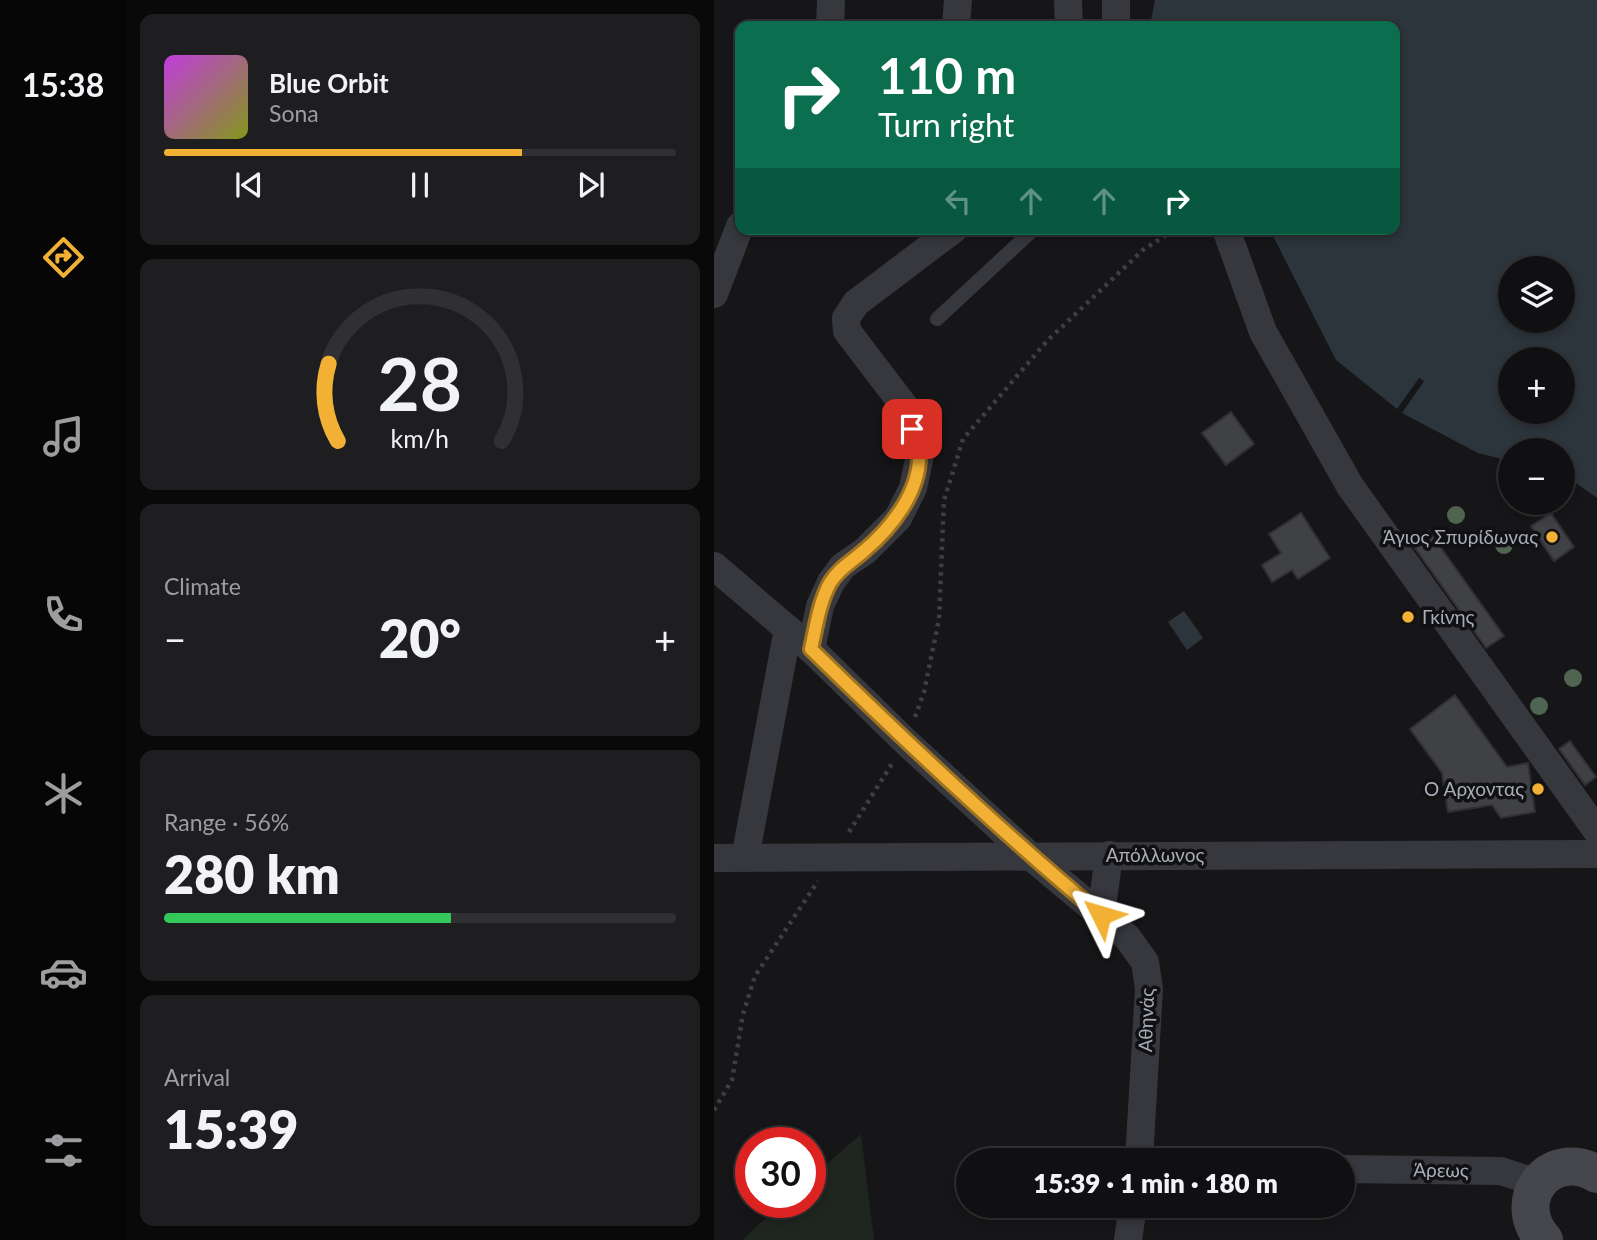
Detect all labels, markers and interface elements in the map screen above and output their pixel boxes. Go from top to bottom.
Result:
text: 110 m [878,46,1016,104]
icon: right [763,49,854,140]
text: 15:38 [22,65,104,104]
text: Blue Orbit [269,67,389,99]
text: Sona [269,99,319,127]
text: Turn right [878,105,1014,144]
icon: previous [230,166,268,204]
icon: pause [401,166,439,204]
icon: next [572,166,610,204]
icon: left [939,182,977,220]
icon: ahead [1012,182,1050,220]
icon: ahead [1085,182,1123,220]
icon: right [1158,182,1196,220]
icon: directions [39,233,88,282]
map controls [1498,256,1575,515]
button: layers [1498,256,1575,333]
text: 28 [378,339,462,427]
button: + [1498,347,1575,424]
pin [882,399,942,459]
icon: arrive [893,410,931,448]
icon: music [39,412,88,461]
text: km/h [391,423,449,453]
button: − [1498,438,1575,515]
place label: Άγιος Σπυρίδωνας [1383,525,1538,548]
marker: Άγιος Σπυρίδωνας [1544,529,1560,545]
text: Climate [164,572,241,600]
icon: phone [39,590,88,639]
place label: Γκίνης [1422,605,1474,628]
text: 20° [379,607,461,669]
marker: Γκίνης [1400,609,1416,625]
text: − [164,616,186,662]
text: + [654,616,676,662]
icon: climate [39,769,88,818]
place label: Ο Άρχοντας [1424,777,1524,800]
marker: Ο Άρχοντας [1530,781,1546,797]
text: Range · 56% [164,808,289,836]
text: 280 km [164,843,340,905]
street label: Απόλλωνος [1106,843,1204,866]
position arrow [1064,878,1138,952]
icon: car [39,948,88,997]
street label: Αθηνάς [1133,987,1158,1052]
text: Arrival [164,1063,230,1091]
text: 15:39 [164,1098,298,1160]
icon: filters [39,1126,88,1175]
speed limit sign: 30 [735,1127,826,1218]
street label: Άρεως [1413,1158,1469,1181]
text: 15:39 · 1 min · 180 m [1033,1167,1278,1199]

